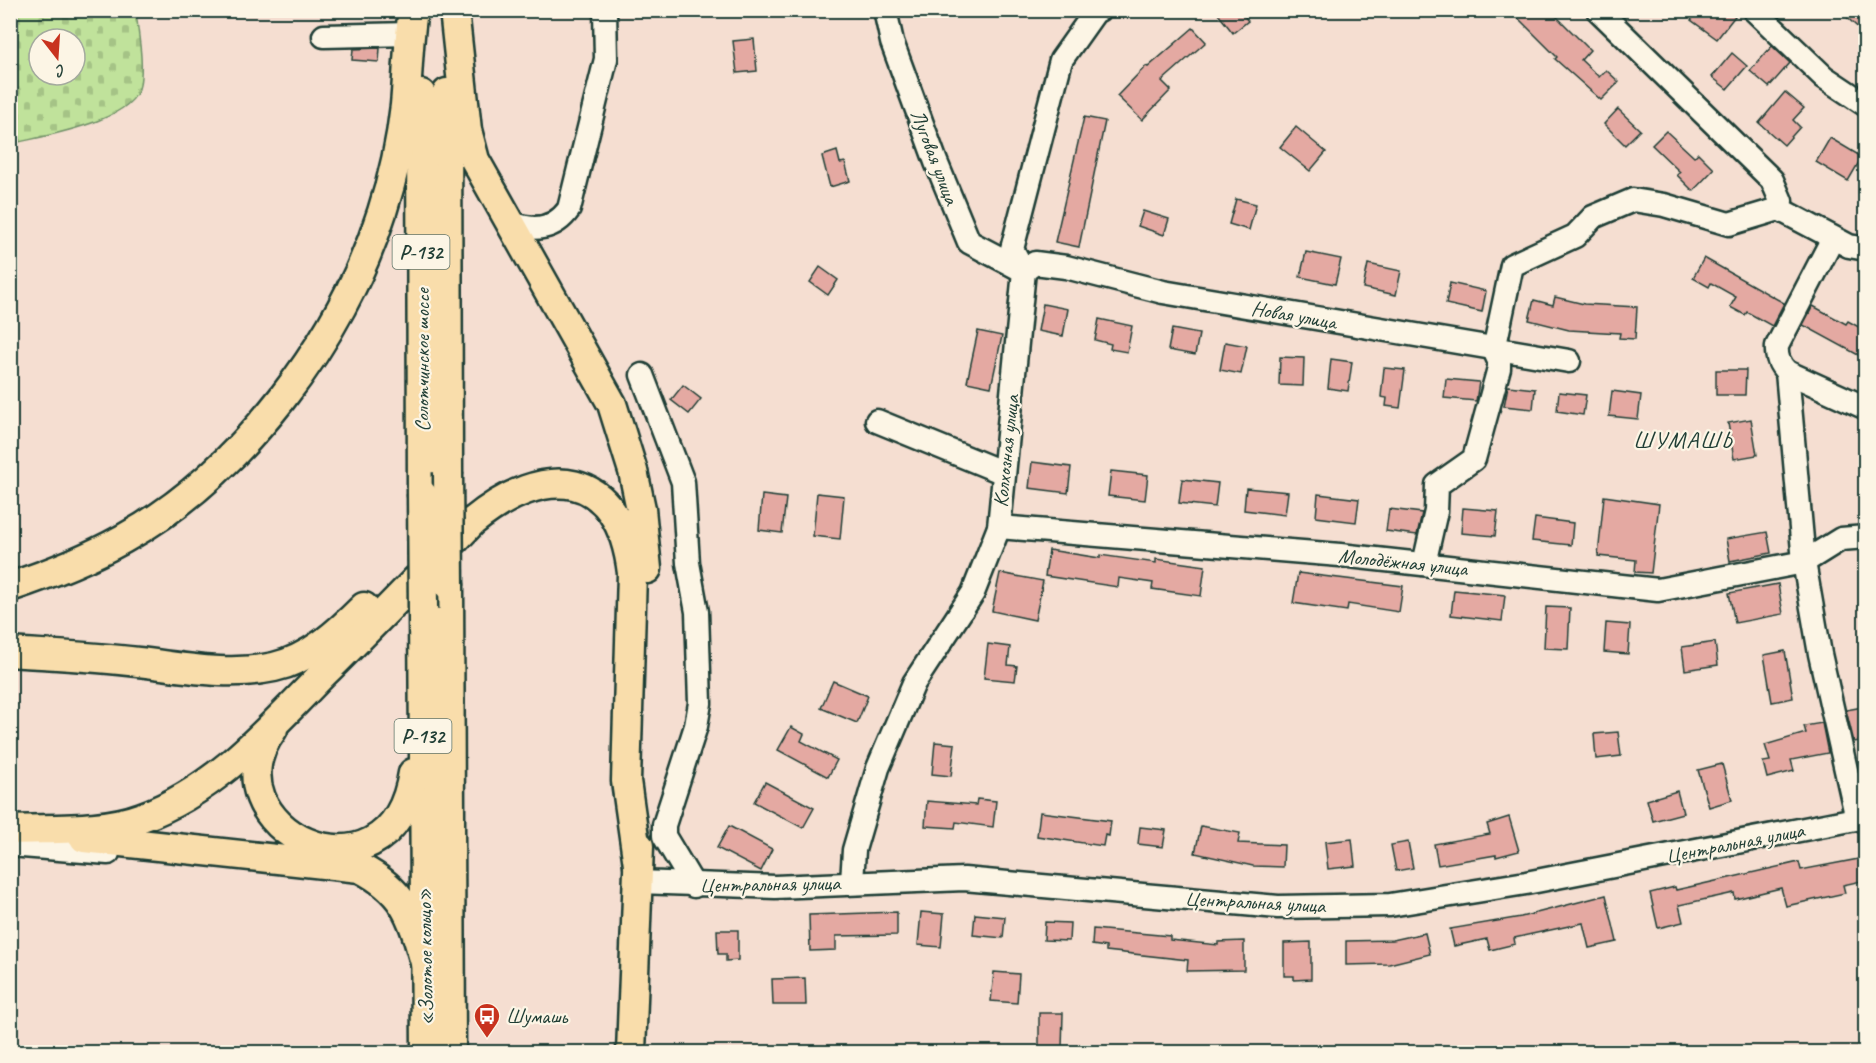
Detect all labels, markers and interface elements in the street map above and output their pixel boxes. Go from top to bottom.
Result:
north arrow [27,27,87,87]
text: С [52,60,68,82]
street label: Луговая улица [905,106,966,210]
road number: Р-132 [392,235,450,269]
street label: Солотчинское шоссе [409,286,435,432]
street label: Новая улица [1249,295,1341,336]
street label: Колхозная улица [987,392,1025,508]
district label: ШУМАШЬ [1633,425,1733,455]
street label: Молодёжная улица [1337,542,1470,582]
road number: Р-132 [394,719,452,753]
street label: Центральная улица [1663,816,1808,869]
street label: Центральная улица [699,870,842,898]
street label: Центральная улица [1184,885,1328,919]
street label: «Золотое кольцо» [411,888,439,1026]
bus stop icon: Шумашь [472,1001,502,1039]
place label: Шумашь [506,1003,569,1029]

